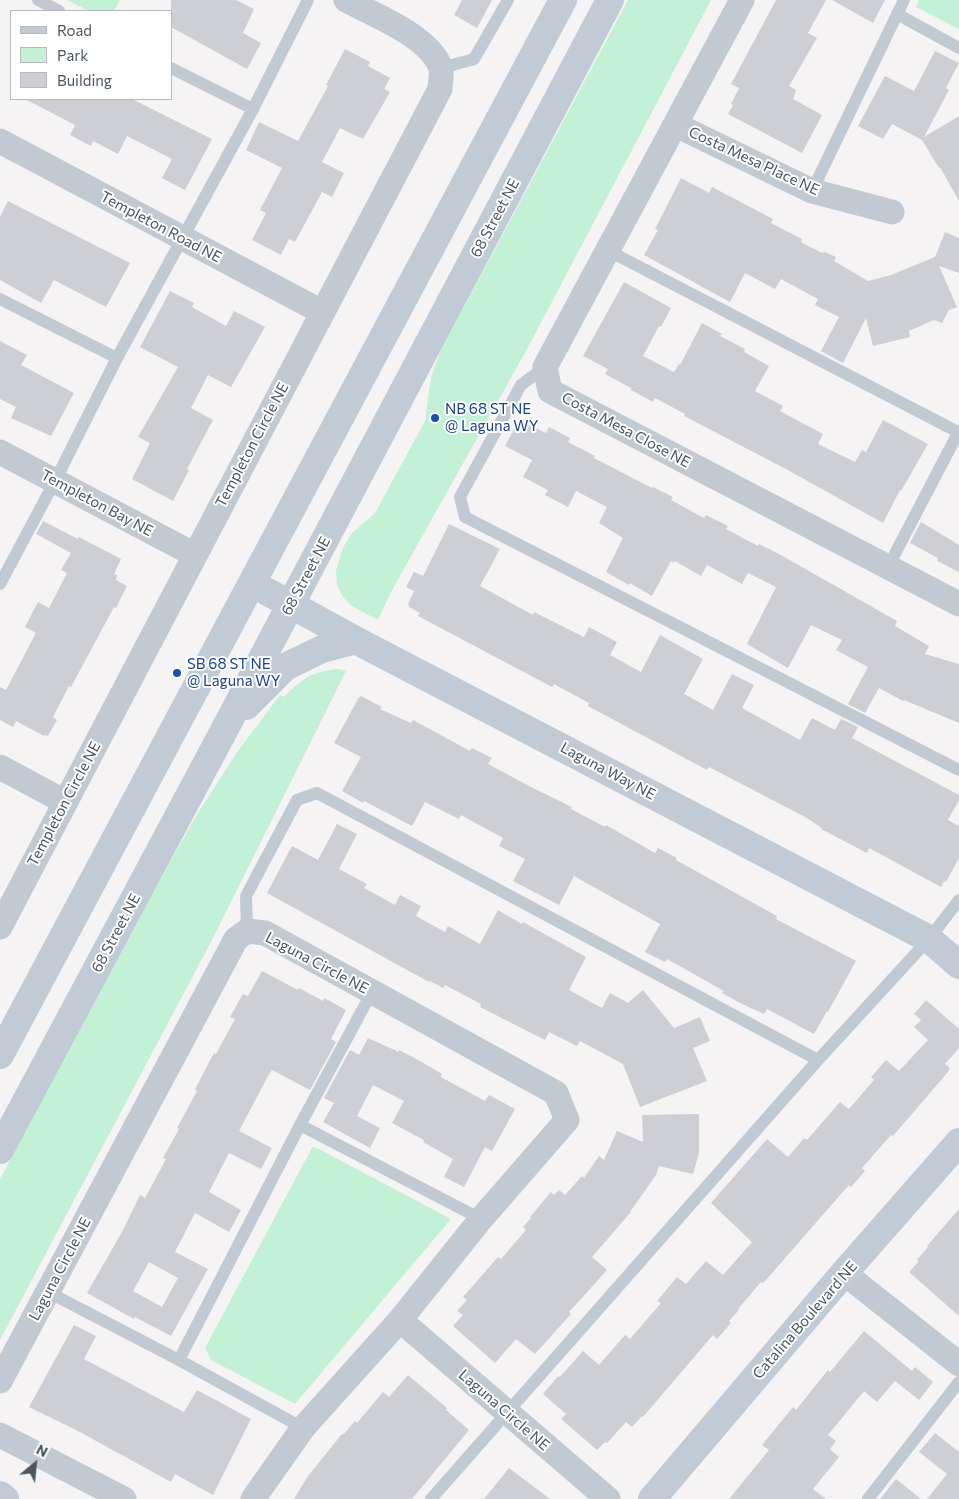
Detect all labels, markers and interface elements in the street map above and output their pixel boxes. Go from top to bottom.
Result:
legend [10,10,172,100]
text: Road [57,21,92,39]
text: Park [57,46,88,64]
text: Building [57,71,112,89]
street label: Costa Mesa Place NE [686,123,822,199]
street label: 68 Street NE [467,176,523,260]
street label: Templeton Road NE [97,187,225,267]
street label: Templeton Circle NE [212,380,292,510]
street label: Costa Mesa Close NE [559,388,693,472]
place label: NB 68 ST NE @ Laguna WY [445,400,538,435]
marker: NB 68 ST NE @ Laguna WY [429,412,441,424]
street label: Templeton Bay NE [38,466,156,540]
street label: 68 Street NE [278,534,334,618]
place label: SB 68 ST NE @ Laguna WY [187,655,280,690]
marker: SB 68 ST NE @ Laguna WY [171,667,183,679]
street label: Laguna Way NE [557,738,659,804]
street label: Templeton Circle NE [24,739,104,869]
street label: 68 Street NE [88,891,144,975]
street label: Laguna Circle NE [262,928,372,998]
street label: Laguna Circle NE [25,1214,95,1324]
street label: Catalina Boulevard NE [749,1257,861,1383]
street label: Laguna Circle NE [455,1366,553,1454]
north arrow [10,1439,60,1489]
text: N [34,1440,51,1460]

